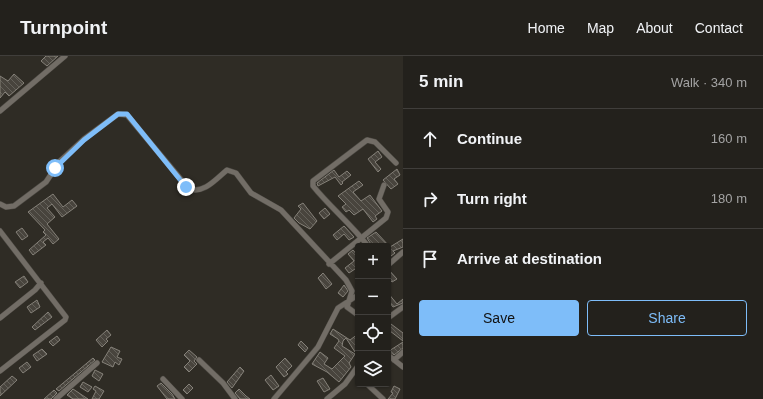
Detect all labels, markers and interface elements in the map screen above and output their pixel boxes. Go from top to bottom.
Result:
text: Turnpoint [20,17,107,38]
text: Home [528,20,565,36]
text: Map [587,20,614,36]
text: About [636,20,673,36]
text: Contact [695,20,743,36]
text: 5 min [419,72,463,91]
text: Walk · 340 m [671,75,747,90]
icon: ahead [419,128,441,150]
text: Continue [457,130,522,147]
text: 160 m [711,131,747,146]
route start [46,159,64,177]
route end [177,178,195,196]
icon: right [419,188,441,210]
text: Turn right [457,190,527,207]
text: 180 m [711,191,747,206]
map controls [355,243,391,387]
button: + [355,243,391,279]
icon: arrive [419,248,441,270]
text: Arrive at destination [457,250,602,267]
button: − [355,279,391,315]
button: Save [419,300,579,336]
button: Share [587,300,747,336]
button: locate [355,315,391,351]
button: layers [355,351,391,387]

